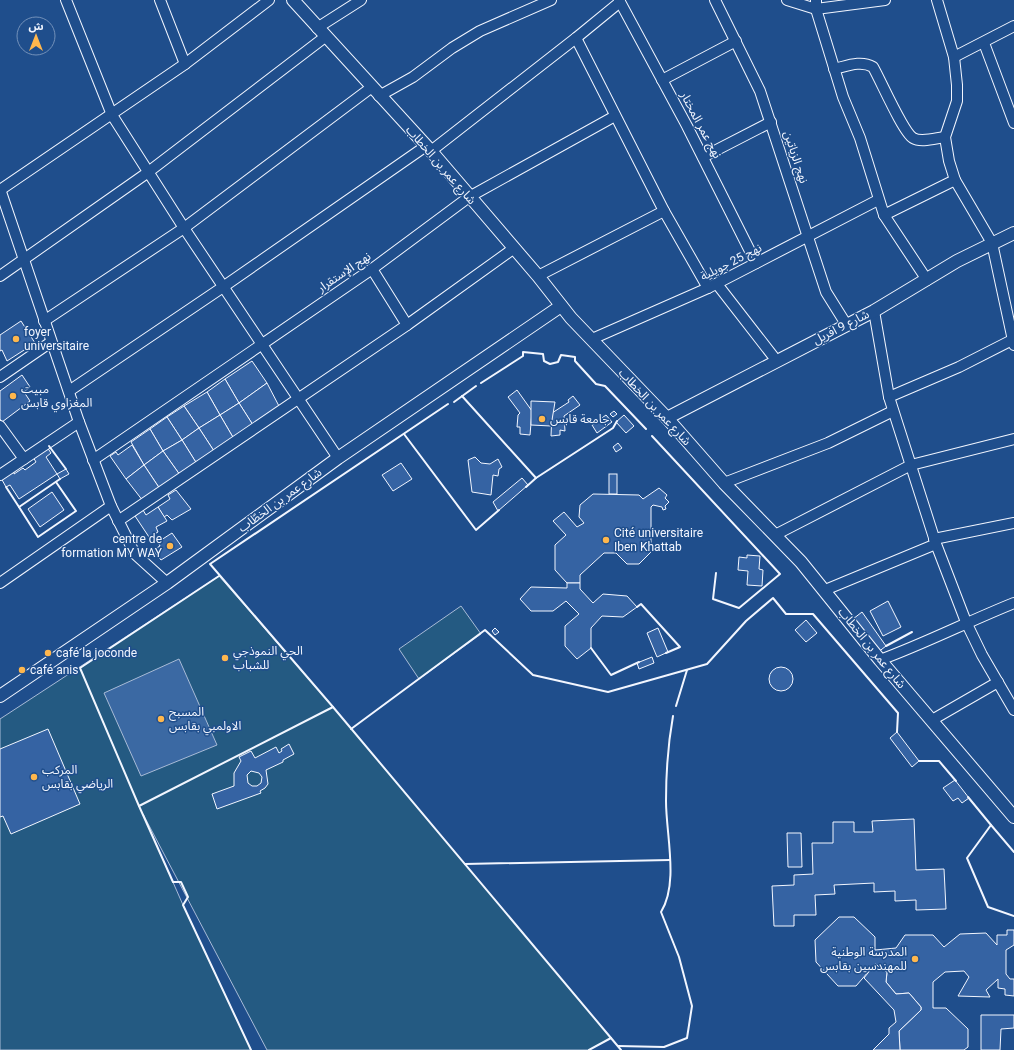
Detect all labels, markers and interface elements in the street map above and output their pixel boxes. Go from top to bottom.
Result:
north arrow [16,16,56,56]
text: ش [28,20,44,33]
street label: نهج عمر المختار [675,88,724,162]
street label: شارع عمر بن الخطاب [402,123,479,208]
street label: نهج الزياتين [779,129,811,186]
street label: نهج 25 جويلية [698,241,765,285]
street label: نهج الإستقرار [314,249,375,297]
street label: شارع 9 افريل [811,307,872,349]
place label: foyer universitaire [24,325,89,353]
marker: foyer universitaire [11,334,21,344]
street label: شارع عمر بن الخطاب [614,366,694,450]
place label: مبيت المغزاوي قابس [21,382,92,413]
marker: مبيت المغزاوي قابس [8,391,18,401]
place label: جامعة قابس [550,412,609,426]
marker: جامعة قابس [537,414,547,424]
street label: شارع عمر بن الخطّاب [236,465,326,537]
place label: Cité universitaire Iben Khattab [614,526,703,554]
place label: centre de formation MY WAY [61,532,163,560]
marker: Cité universitaire Iben Khattab [601,535,611,545]
marker: centre de formation MY WAY [165,541,175,551]
street label: شارع عمر بن الخطاب [834,605,909,692]
place label: الحي النموذجي للشباب [233,644,303,672]
place label: café la joconde [56,646,137,660]
marker: café la joconde [43,648,53,658]
marker: الحي النموذجي للشباب [220,653,230,663]
place label: café anis [30,663,78,677]
marker: café anis [17,665,27,675]
place label: المسبح الاولمبي بقابس [169,705,241,736]
marker: المسبح الاولمبي بقابس [156,714,166,724]
place label: المركب الرياضي بقابس [42,763,113,794]
marker: المركب الرياضي بقابس [29,772,39,782]
place label: المدرسة الوطنية للمهندسين بقابس [820,945,907,973]
marker: المدرسة الوطنية للمهندسين بقابس [910,954,920,964]

